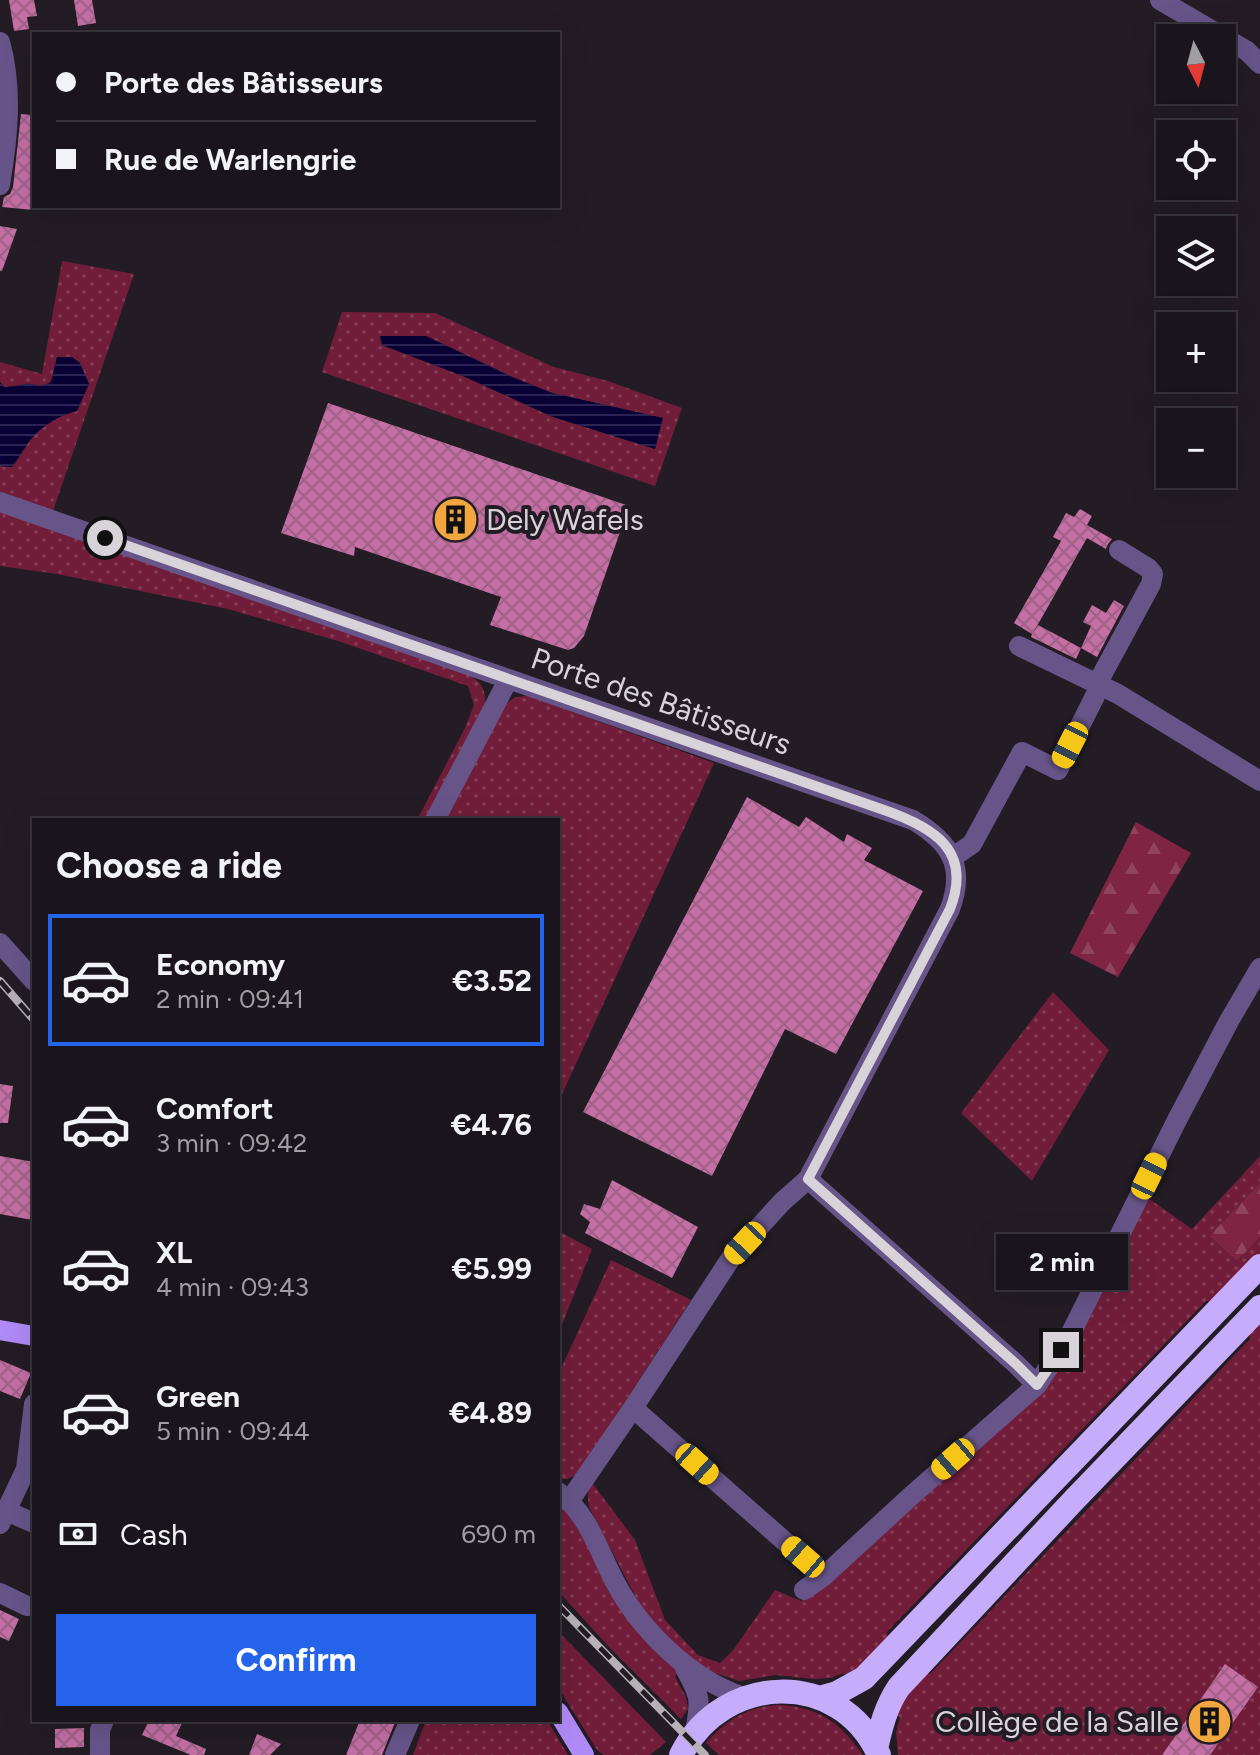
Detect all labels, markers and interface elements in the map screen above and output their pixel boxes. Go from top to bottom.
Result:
north arrow [1156,24,1236,104]
map controls [1156,24,1236,488]
text: Porte des Bâtisseurs [104,64,383,101]
button: locate [1156,120,1236,200]
text: Rue de Warlengrie [104,141,356,178]
button: layers [1156,216,1236,296]
button: + [1156,312,1236,392]
button: − [1156,408,1236,488]
building icon: Dely Wafels [431,495,479,543]
place label: Dely Wafels [486,501,644,538]
route start [87,520,123,556]
street label: Porte des Bâtisseurs [526,639,796,763]
car [1048,718,1092,772]
text: Choose a ride [56,844,282,887]
icon: car [60,944,132,1016]
text: Economy [156,946,285,983]
text: €3.52 [452,962,532,999]
text: 2 min · 09:41 [156,983,304,1015]
icon: car [60,1088,132,1160]
text: Comfort [156,1090,274,1127]
text: €4.76 [451,1106,532,1143]
text: 3 min · 09:42 [156,1127,307,1159]
car [1128,1149,1170,1203]
car [720,1217,770,1269]
icon: car [60,1232,132,1304]
text: XL [156,1234,192,1271]
callout: 2 min [995,1234,1127,1290]
text: 2 min [1029,1246,1095,1278]
text: €5.99 [451,1250,532,1287]
text: 4 min · 09:43 [156,1271,309,1303]
route end [1043,1332,1079,1368]
icon: car [60,1376,132,1448]
text: Green [156,1378,240,1415]
text: €4.89 [449,1394,532,1431]
text: 5 min · 09:44 [156,1415,310,1447]
car [927,1434,979,1484]
car [671,1439,723,1489]
icon: cash [56,1512,100,1556]
text: Cash [120,1516,188,1553]
text: 690 m [461,1518,536,1550]
car [777,1532,829,1582]
button: Confirm [56,1614,536,1706]
building icon: Collège de la Salle [1186,1697,1234,1745]
place label: Collège de la Salle [935,1703,1179,1740]

